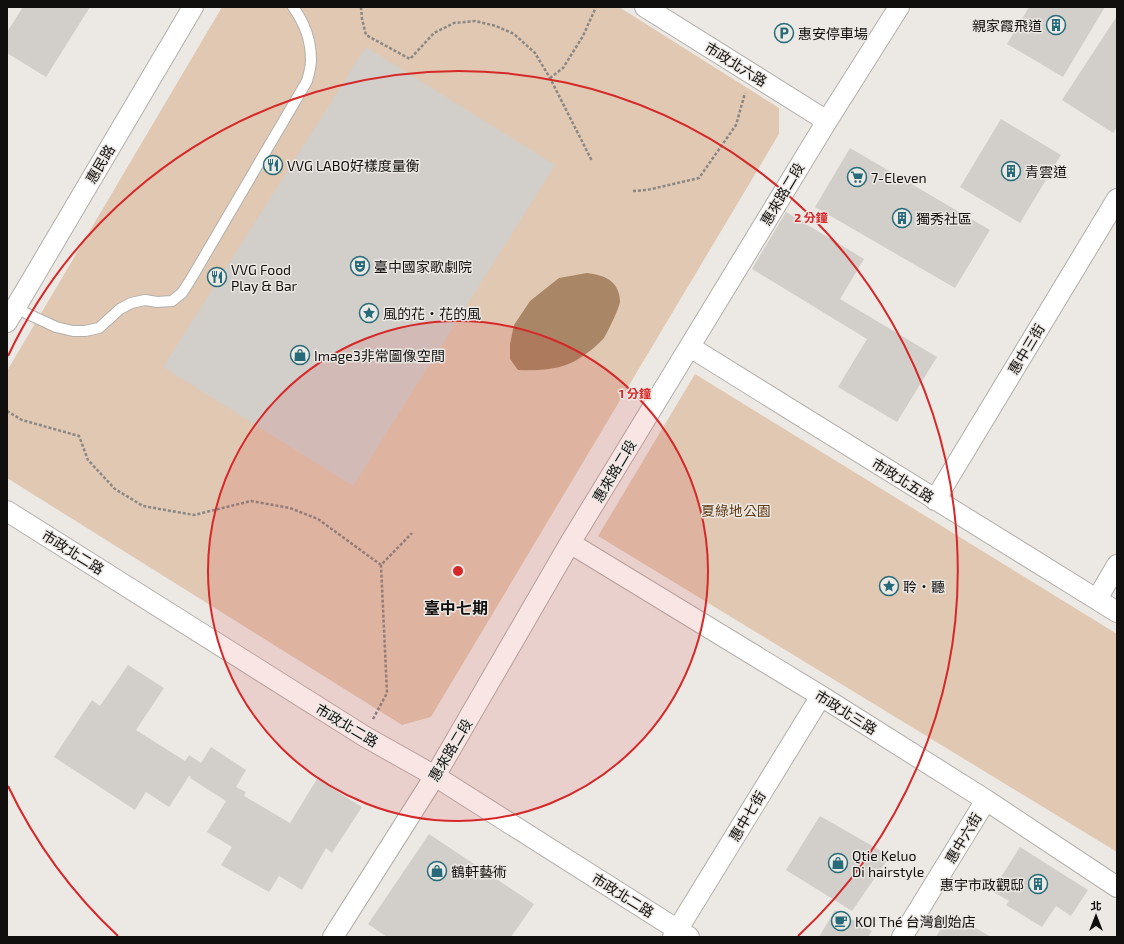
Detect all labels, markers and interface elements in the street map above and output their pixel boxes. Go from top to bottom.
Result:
building icon: 親家霞飛道 [1045,14,1067,36]
place label: 親家霞飛道 [972,17,1042,34]
parking icon: 惠安停車場 [773,22,795,44]
place label: 惠安停車場 [798,25,868,42]
street label: 市政北六路 [702,38,770,90]
street label: 惠民路 [82,142,118,186]
restaurant icon: VVG LABO好樣度量衡 [262,154,284,176]
place label: VVG LABO好樣度量衡 [287,157,420,174]
street label: 惠來路二段 [757,160,807,228]
building icon: 青雲道 [1000,160,1022,182]
place label: 青雲道 [1025,163,1067,180]
supermarket icon: 7-Eleven [846,166,868,188]
place label: 7-Eleven [871,169,927,186]
building icon: 獨秀社區 [891,207,913,229]
text: 2 分鐘 [794,210,828,224]
place label: 獨秀社區 [916,210,972,227]
theatre icon: 臺中國家歌劇院 [349,255,371,277]
place label: 臺中國家歌劇院 [374,258,472,275]
place label: VVG Food Play & Bar [231,261,298,294]
restaurant icon: VVG Food Play & Bar [206,266,228,288]
place icon: 風的花‧花的風 [358,302,380,324]
place label: 風的花‧花的風 [383,305,481,322]
street label: 惠中三街 [1004,321,1048,377]
shop icon: Image3非常圖像空間 [289,344,311,366]
place label: Image3非常圖像空間 [314,347,445,364]
text: 1 分鐘 [619,386,651,400]
street label: 惠來路二段 [589,437,639,505]
street label: 市政北五路 [869,454,937,506]
park label: 夏綠地公園 [701,502,771,519]
street label: 市政北二路 [39,526,107,578]
centre of rings [451,564,465,578]
place icon: 聆‧聽 [878,575,900,597]
place label: 聆‧聽 [903,578,945,595]
district label: 臺中七期 [424,598,488,617]
street label: 市政北三路 [812,686,880,738]
street label: 市政北二路 [313,700,381,750]
street label: 惠來路二段 [425,716,475,784]
street label: 惠中七街 [725,788,769,844]
street label: 惠中六街 [941,810,985,866]
place label: Qtie Keluo Di hairstyle [852,847,924,880]
shop icon: Qtie Keluo Di hairstyle [827,852,849,874]
shop icon: 鶴軒藝術 [426,860,448,882]
place label: 鶴軒藝術 [451,863,507,880]
street label: 市政北二路 [589,869,657,921]
building icon: 惠宇市政觀邸 [1027,873,1049,895]
place label: 惠宇市政觀邸 [940,876,1024,893]
north arrow [1076,896,1116,936]
text: 北 [1091,899,1102,912]
cafe icon: KOI Thé 台灣創始店 [830,910,852,932]
place label: KOI Thé 台灣創始店 [855,913,976,930]

